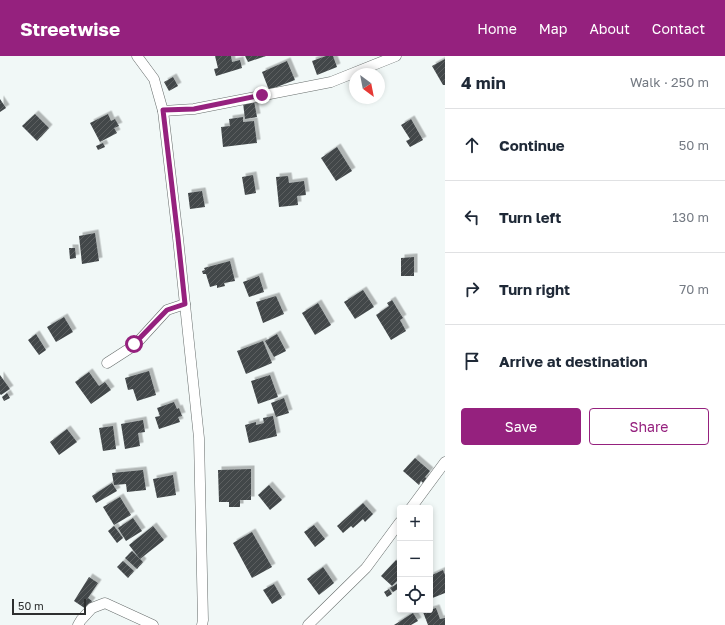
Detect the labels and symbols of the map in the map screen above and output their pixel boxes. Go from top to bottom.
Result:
north arrow [349,68,385,104]
route end [253,86,271,104]
route start [125,335,143,353]
scale bar [12,597,86,616]

